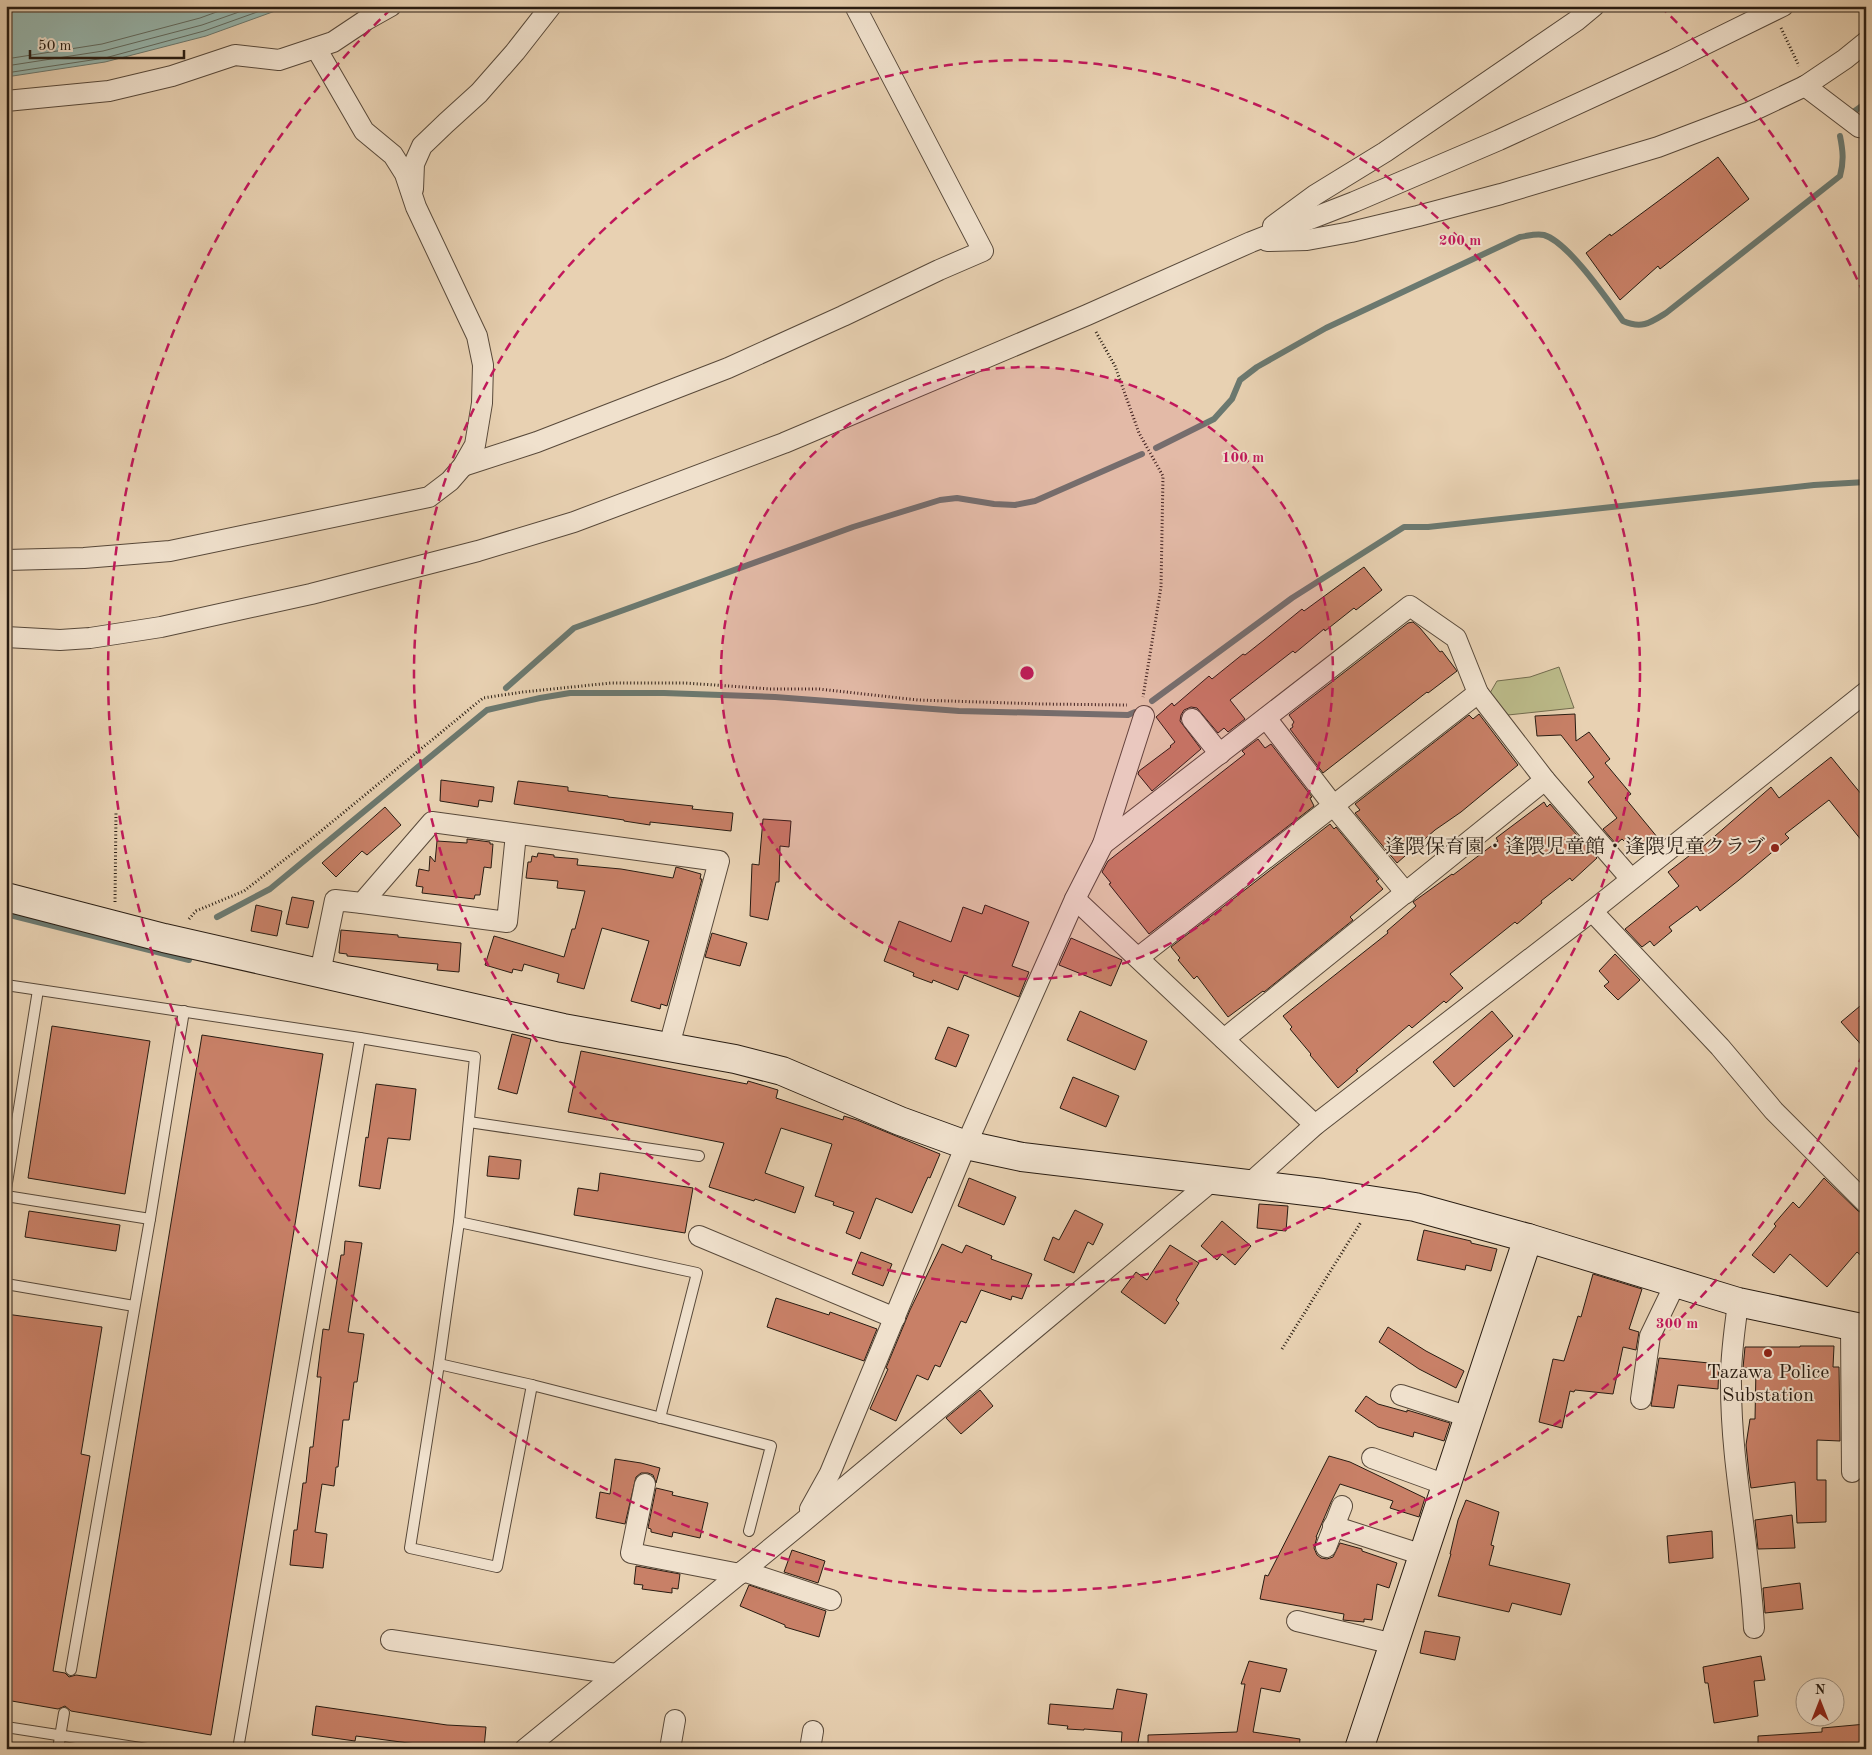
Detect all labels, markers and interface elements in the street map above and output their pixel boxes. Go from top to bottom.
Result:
scale bar [30,28,184,60]
text: 50 m [38,39,72,54]
text: 200 m [1439,234,1481,249]
text: 100 m [1222,451,1264,466]
centre of rings [1018,664,1036,682]
place label: 逢隈保育園・逢隈児童館・逢隈児童クラブ [1385,836,1765,858]
marker: 逢隈保育園・逢隈児童館・逢隈児童クラブ [1769,842,1781,854]
text: 300 m [1656,1317,1698,1332]
marker: Tazawa Police Substation [1762,1347,1774,1359]
place label: Tazawa Police Substation [1707,1363,1829,1406]
north arrow [1794,1678,1844,1728]
text: N [1815,1683,1826,1697]

